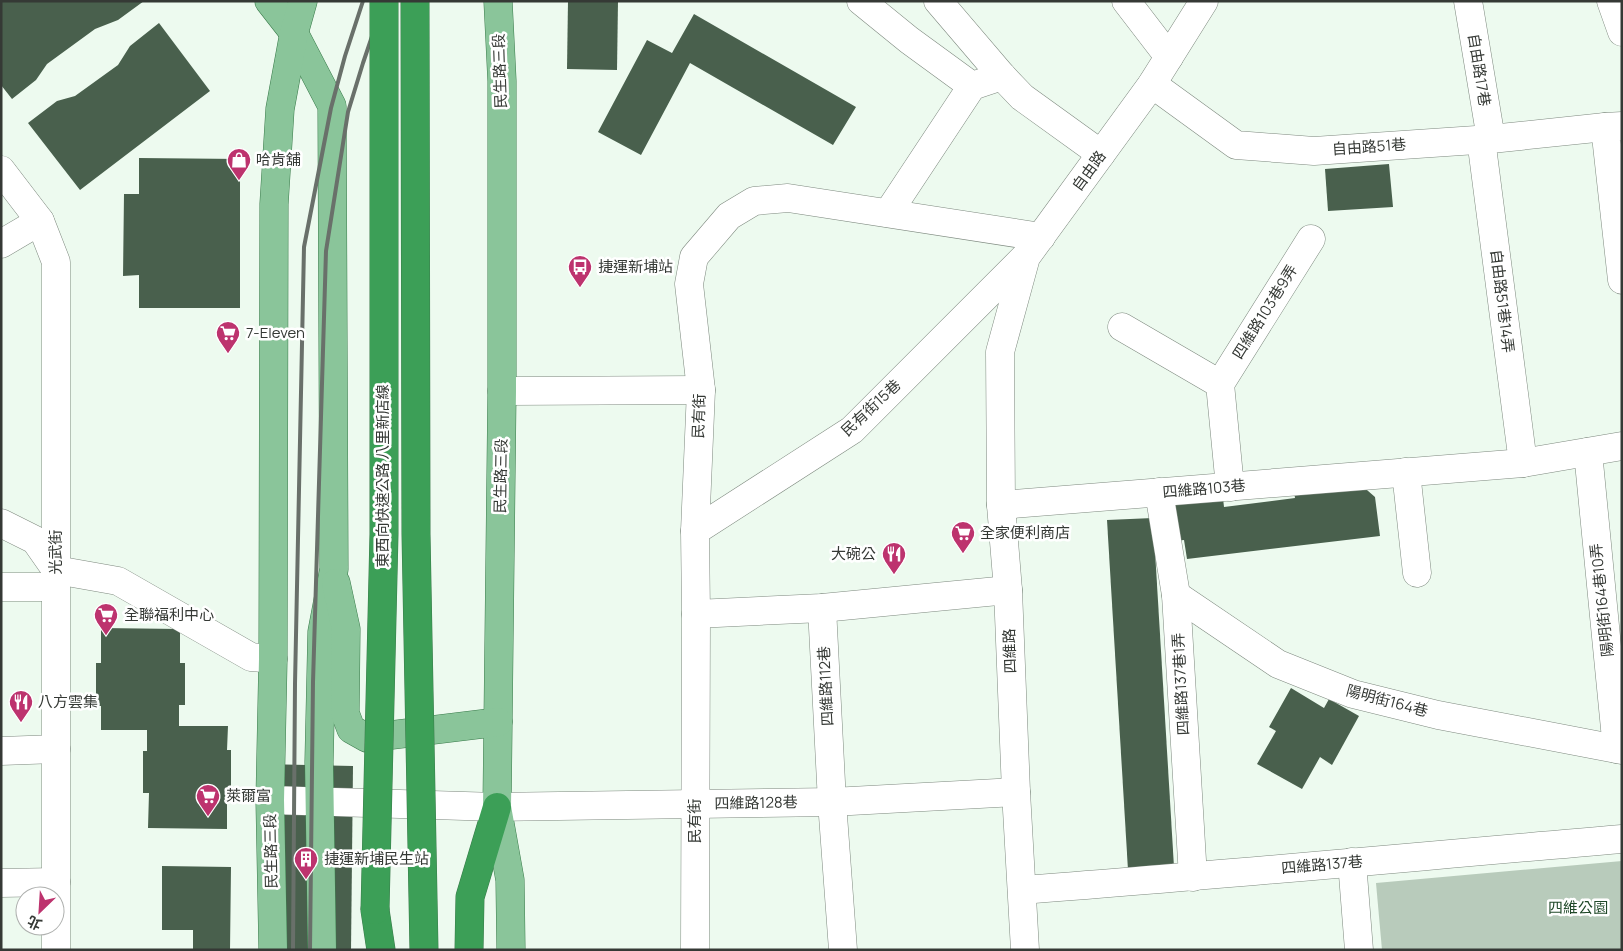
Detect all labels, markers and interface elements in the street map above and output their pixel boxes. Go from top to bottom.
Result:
street label: 自由路17巷 [1463,32,1496,108]
street label: 民生路三段 [488,33,511,109]
street label: 自由路51巷 [1331,133,1407,160]
street label: 自由路 [1067,146,1110,195]
shop icon: 哈肯舖 [226,147,252,181]
place label: 哈肯舖 [256,149,301,170]
street label: 自由路51巷14弄 [1486,248,1519,354]
bus stop icon: 捷運新埔站 [567,254,593,288]
place label: 捷運新埔站 [598,256,673,277]
street label: 四維路103巷9弄 [1227,261,1302,363]
supermarket icon: 7-Eleven [215,320,241,354]
place label: 7-Eleven [246,322,305,343]
street label: 民有街15巷 [836,375,905,441]
street label: 東西向快速公路 八里新店線 [372,384,393,568]
street label: 民有街 [687,393,710,439]
street label: 民生路三段 [489,438,512,514]
street label: 四維路103巷 [1162,474,1246,503]
supermarket icon: 全家便利商店 [950,520,976,554]
place label: 全家便利商店 [980,522,1070,543]
street label: 光武街 [45,529,66,575]
restaurant icon: 大碗公 [881,541,907,575]
street label: 陽明街164巷10弄 [1585,542,1618,658]
place label: 大碗公 [831,543,876,564]
supermarket icon: 全聯福利中心 [93,602,119,636]
place label: 全聯福利中心 [124,604,214,625]
street label: 四維路 [998,628,1021,674]
street label: 四維路137巷1弄 [1167,632,1194,736]
street label: 四維路112巷 [813,645,838,727]
street label: 陽明街164巷 [1344,680,1430,722]
restaurant icon: 八方雲集 [8,689,34,723]
place label: 八方雲集 [38,691,98,712]
supermarket icon: 萊爾富 [195,783,221,817]
place label: 萊爾富 [226,785,271,806]
street label: 四維路128巷 [714,791,798,814]
street label: 民有街 [684,798,705,844]
street label: 民生路三段 [259,813,282,889]
building icon: 捷運新埔民生站 [293,846,319,880]
place label: 捷運新埔民生站 [324,848,429,869]
street label: 四維路137巷 [1280,850,1364,879]
north arrow [15,886,65,936]
park label: 四維公園 [1548,897,1608,918]
text: 北 [24,912,45,935]

